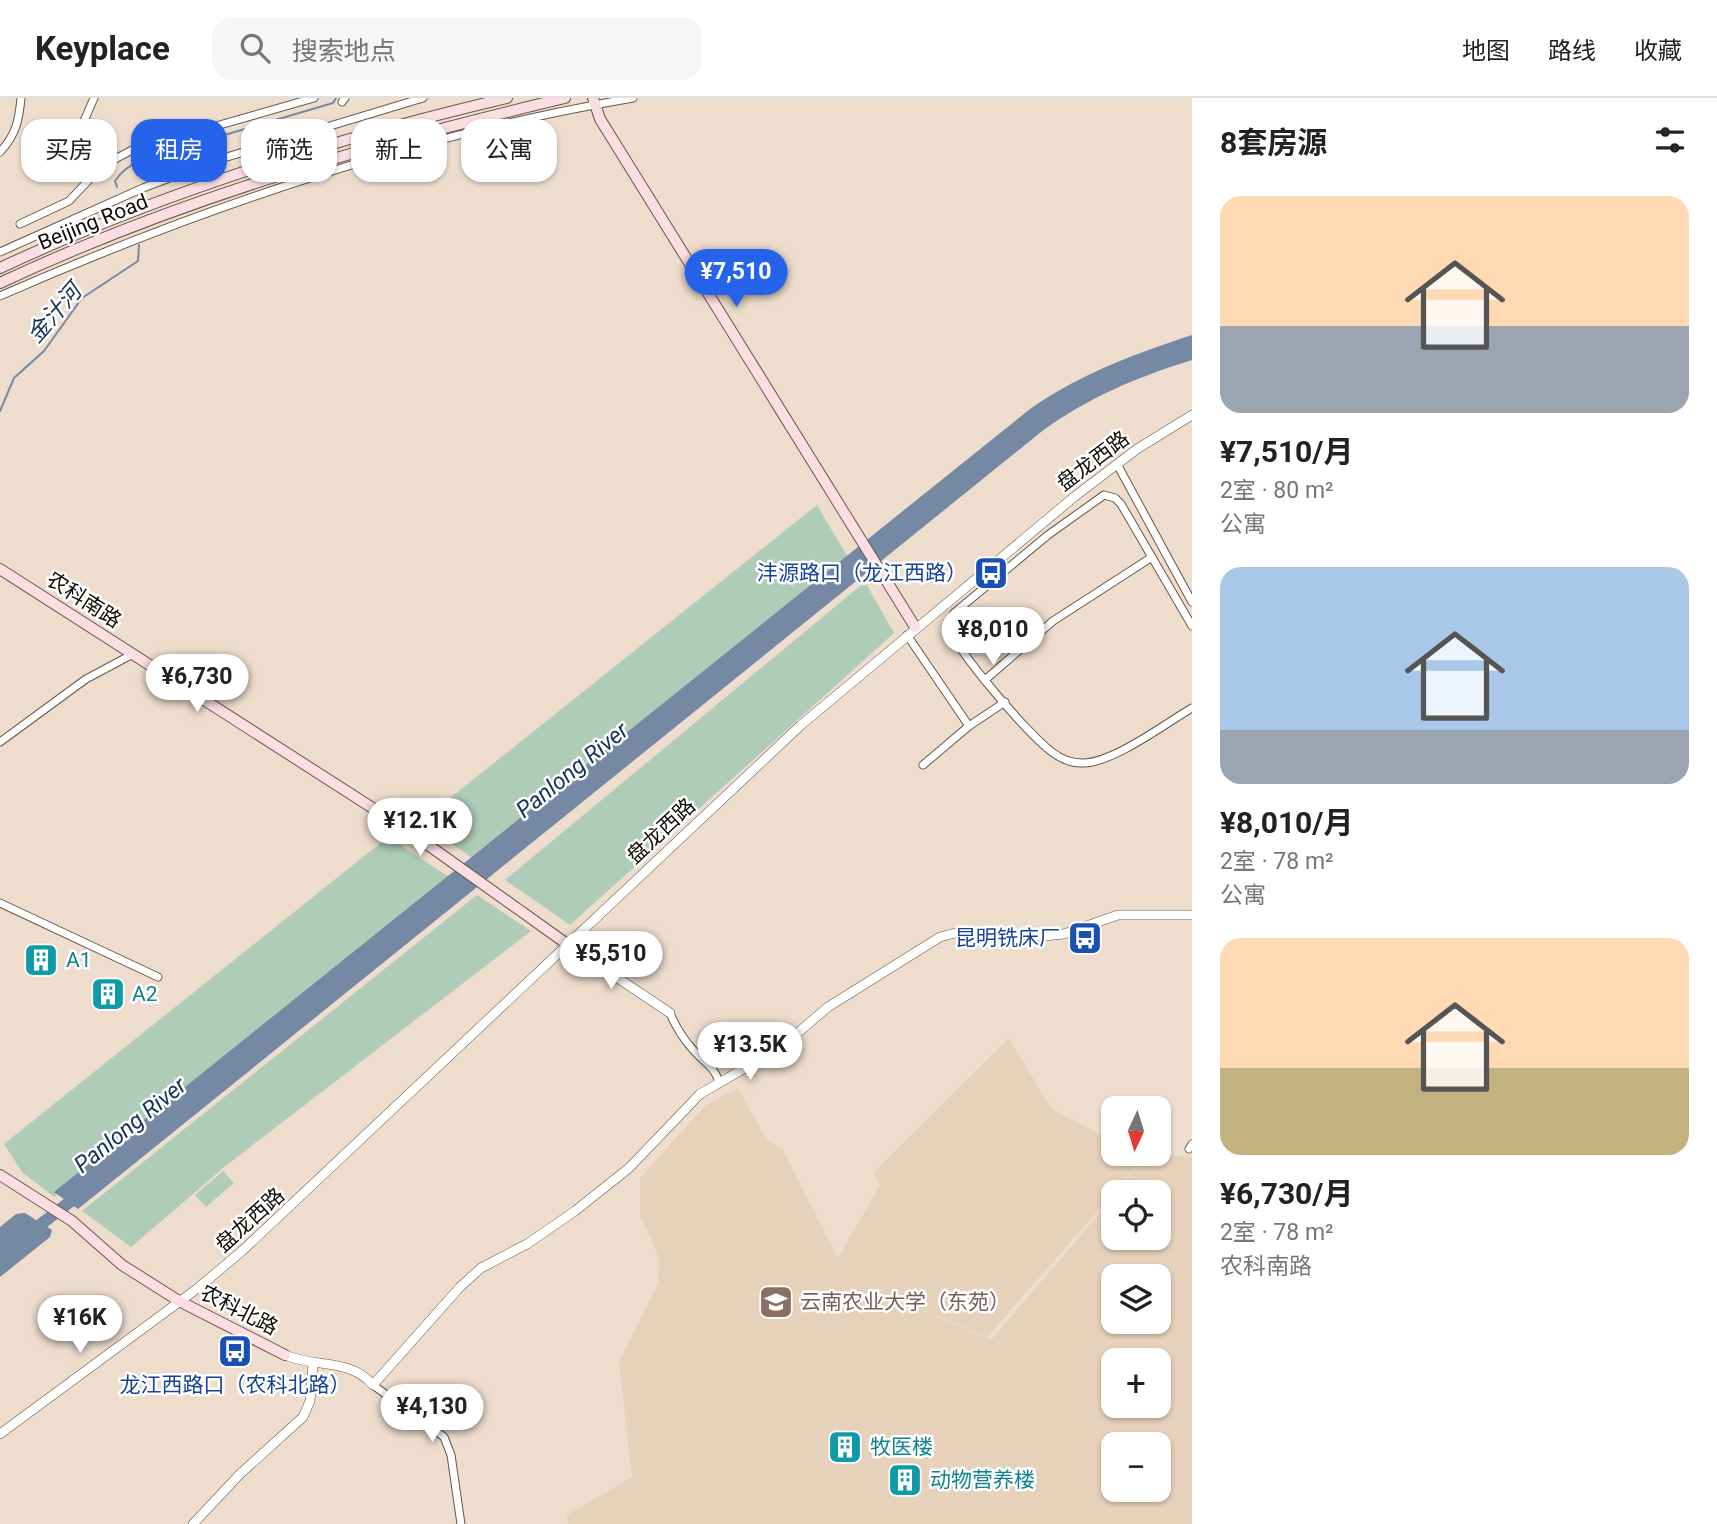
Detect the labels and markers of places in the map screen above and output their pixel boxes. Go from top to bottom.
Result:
pin: ¥7,510 [679,250,793,309]
bus stop icon: 沣源路口（龙江西路） [972,554,1010,592]
place label: 沣源路口（龙江西路） [757,561,967,585]
pin: ¥8,010 [936,608,1050,667]
pin: ¥6,730 [140,654,254,714]
pin: ¥12.1K [363,798,477,858]
bus stop icon: 昆明铣床厂 [1066,919,1104,957]
place label: 昆明铣床厂 [955,926,1060,950]
pin: ¥5,510 [554,932,668,991]
building icon: A1 [22,941,60,979]
place label: A1 [66,948,92,972]
building icon: A2 [89,975,127,1013]
place label: A2 [132,982,158,1006]
pin: ¥13.5K [693,1023,807,1082]
school or university icon: 云南农业大学（东苑） [757,1283,795,1321]
place label: 云南农业大学（东苑） [800,1290,1010,1314]
pin: ¥16K [39,1296,121,1355]
bus stop icon: 龙江西路口（农科北路） [216,1332,254,1370]
place label: 龙江西路口（农科北路） [120,1373,351,1397]
pin: ¥4,130 [375,1384,489,1444]
building icon: 牧医楼 [826,1428,864,1466]
place label: 牧医楼 [870,1435,933,1459]
building icon: 动物营养楼 [886,1461,924,1499]
place label: 动物营养楼 [930,1468,1035,1492]

